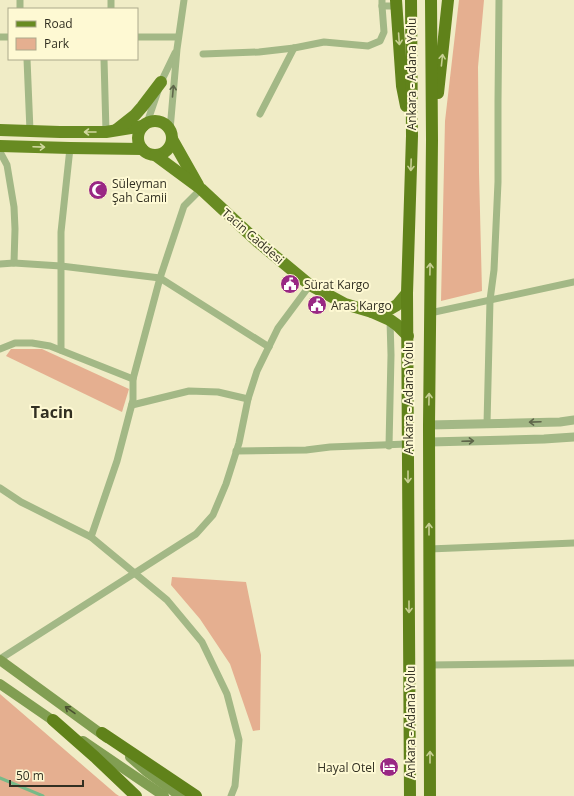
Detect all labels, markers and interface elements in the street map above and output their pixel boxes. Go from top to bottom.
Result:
legend [8,8,138,60]
text: Road [44,15,73,32]
street label: Ankara - Adana Yolu [403,18,420,130]
one-way arrow [395,32,402,45]
text: Park [44,35,70,52]
one-way arrow [438,54,445,67]
one-way arrow [170,85,177,98]
one-way arrow [84,128,97,136]
one-way arrow [32,144,45,151]
one-way arrow [407,158,414,171]
place label: Süleyman Şah Camii [112,175,167,206]
mosque icon: Süleyman Şah Camii [87,179,109,201]
street label: Tacin Caddesi [218,204,288,268]
one-way arrow [427,263,434,276]
public building icon: Sürat Kargo [279,273,301,295]
place label: Sürat Kargo [304,276,370,293]
public building icon: Aras Kargo [306,294,328,316]
place label: Aras Kargo [331,297,392,314]
street label: Ankara - Adana Yolu [400,342,417,454]
one-way arrow [425,393,433,406]
district label: Tacin [31,401,73,423]
one-way arrow [529,418,542,426]
one-way arrow [461,438,474,445]
one-way arrow [404,470,412,483]
one-way arrow [425,523,433,536]
one-way arrow [405,600,413,613]
street label: Ankara - Adana Yolu [402,666,419,778]
one-way arrow [65,706,76,714]
one-way arrow [426,751,434,764]
hotel icon: Hayal Otel [378,756,400,778]
place label: Hayal Otel [317,759,375,776]
scale bar [10,762,83,788]
text: 50 m [16,767,44,784]

